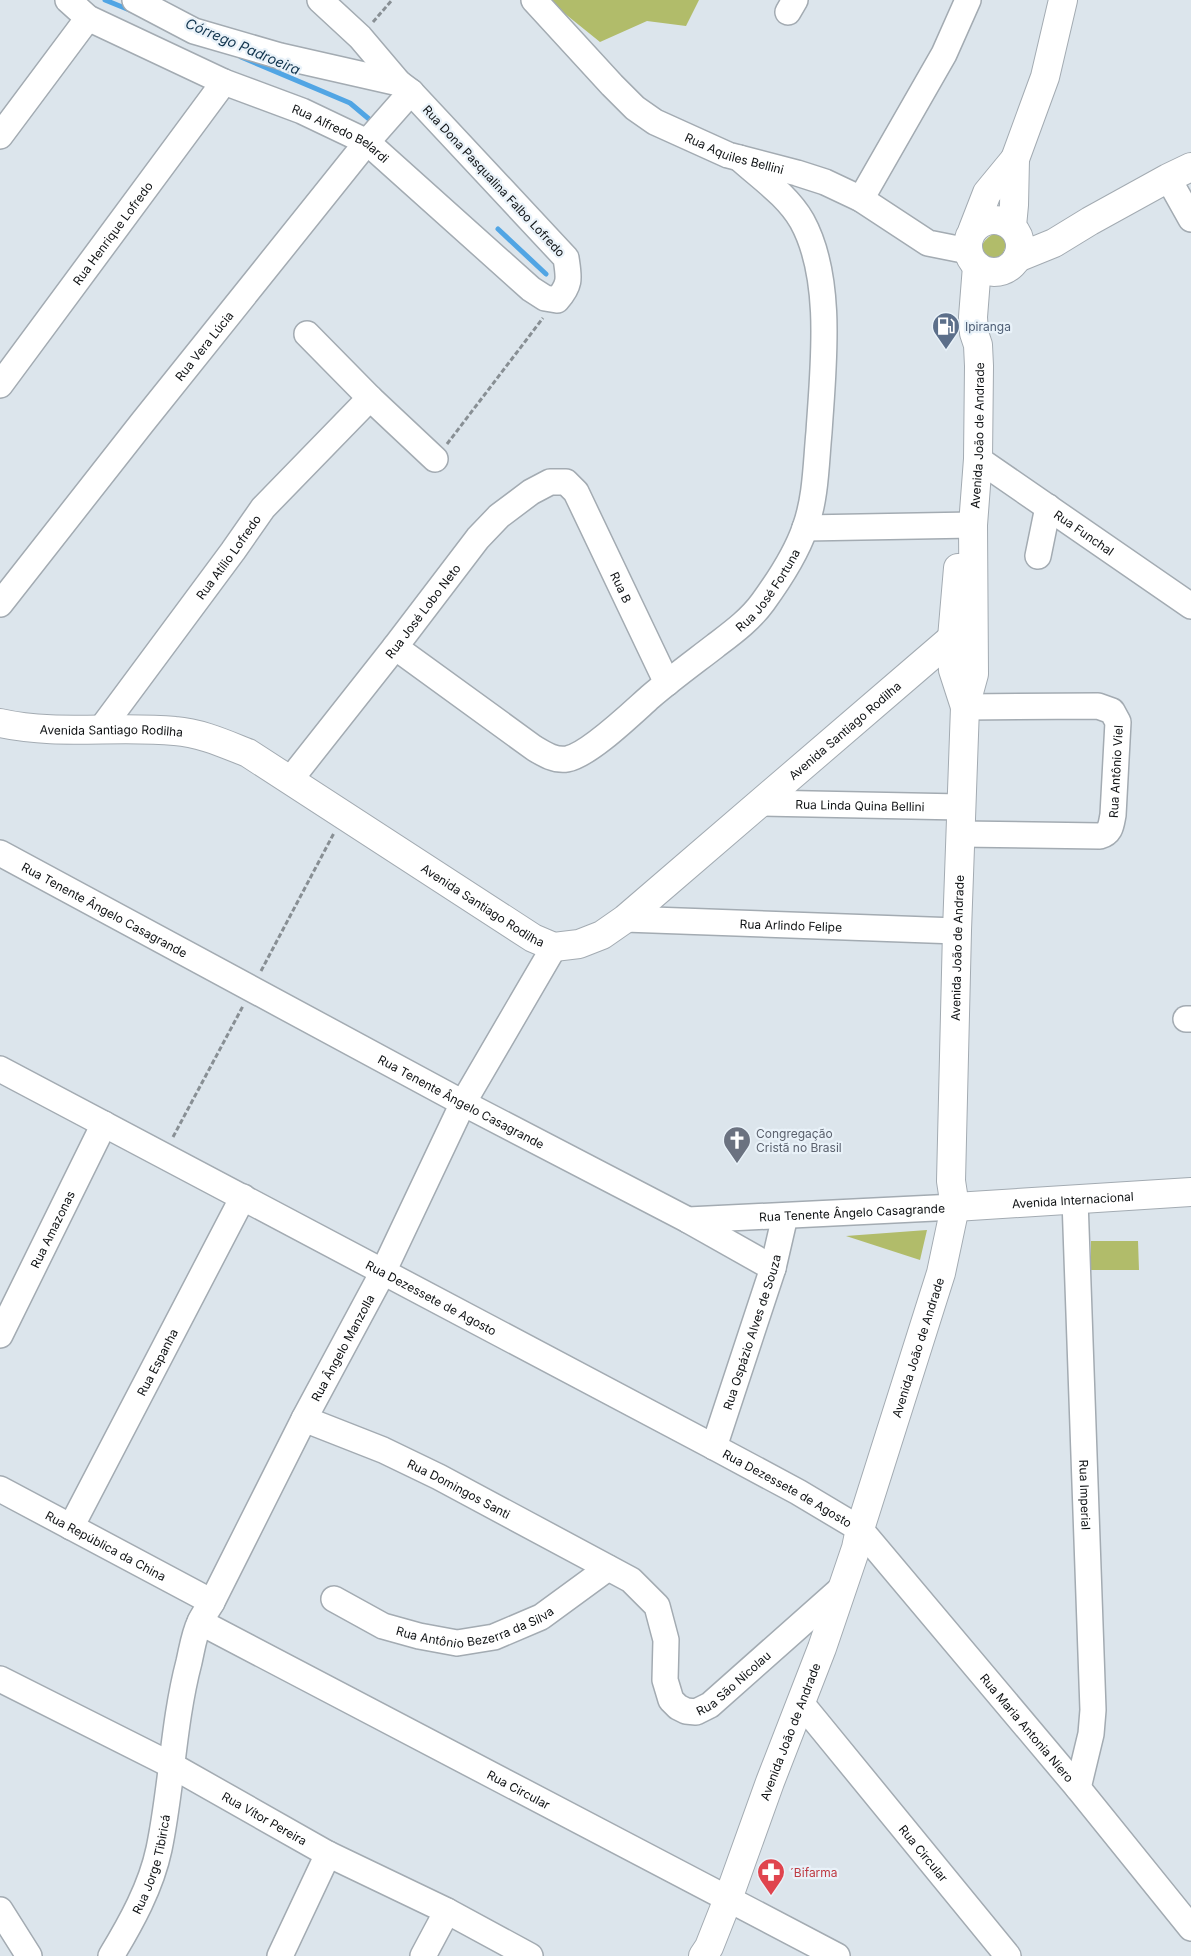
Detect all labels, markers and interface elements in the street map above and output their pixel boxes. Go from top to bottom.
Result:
water label: Córrego Padroeira [183,14,303,78]
street label: Rua Alfredo Belardi [290,101,392,166]
street label: Rua Dona Pasqualina Falbo Lofredo [420,102,568,260]
street label: Rua Aquiles Bellini [683,129,786,177]
street label: Rua Henrique Lofredo [69,178,155,288]
street label: Rua Vera Lúcia [172,308,236,384]
fuel station icon: Ipiranga [931,311,961,350]
place label: Ipiranga [965,319,1011,334]
street label: Avenida João de Andrade [967,362,987,509]
street label: Rua Funchal [1051,506,1117,558]
street label: Rua Atílio Lofredo [192,512,264,602]
street label: Rua José Fortuna [732,546,803,634]
street label: Rua José Lobo Neto [382,561,463,661]
street label: Rua B [608,569,635,605]
street label: Avenida Santiago Rodilha [785,678,904,783]
street label: Avenida Santiago Rodilha [39,721,184,739]
street label: Rua Antônio Viel [1105,725,1125,818]
street label: Rua Linda Quina Bellini [795,796,925,814]
street label: Rua Tenente Ângelo Casagrande [19,859,190,960]
street label: Avenida Santiago Rodilha [419,860,547,950]
street label: Avenida João de Andrade [947,875,966,1021]
street label: Rua Arlindo Felipe [739,916,842,934]
street label: Rua Tenente Ângelo Casagrande [376,1051,547,1152]
church icon: Congregação Cristã no Brasil [722,1125,752,1164]
place label: Congregação Cristã no Brasil [756,1126,842,1155]
street label: Rua Amazonas [27,1188,78,1270]
street label: Avenida Internacional [1011,1188,1134,1211]
street label: Rua Tenente Ângelo Casagrande [759,1200,945,1224]
street label: Rua Ospázio Alves de Souza [719,1253,783,1412]
street label: Rua Dezessete de Agosto [363,1257,499,1338]
street label: Avenida João de Andrade [888,1275,947,1419]
street label: Rua Ângelo Manzolla [308,1292,377,1404]
street label: Rua Espanha [133,1326,181,1398]
street label: Rua Dezessete de Agosto [720,1446,855,1530]
street label: Rua Domingos Santi [405,1455,513,1521]
street label: Rua Imperial [1077,1459,1094,1530]
street label: Rua República da China [43,1507,169,1584]
street label: Rua Antônio Bezerra da Silva [395,1603,556,1650]
street label: Rua São Nicolau [694,1648,773,1718]
street label: Avenida João de Andrade [757,1661,823,1802]
street label: Rua Maria Antonia Niero [977,1670,1077,1785]
street label: Rua Circular [485,1766,553,1812]
street label: Rua Vítor Pereira [219,1788,310,1848]
street label: Rua Jorge Tibiricá [129,1814,173,1916]
street label: Rua Circular [896,1822,952,1885]
pharmacy icon: ´Bifarma [756,1857,786,1896]
place label: ´Bifarma [790,1865,838,1880]

